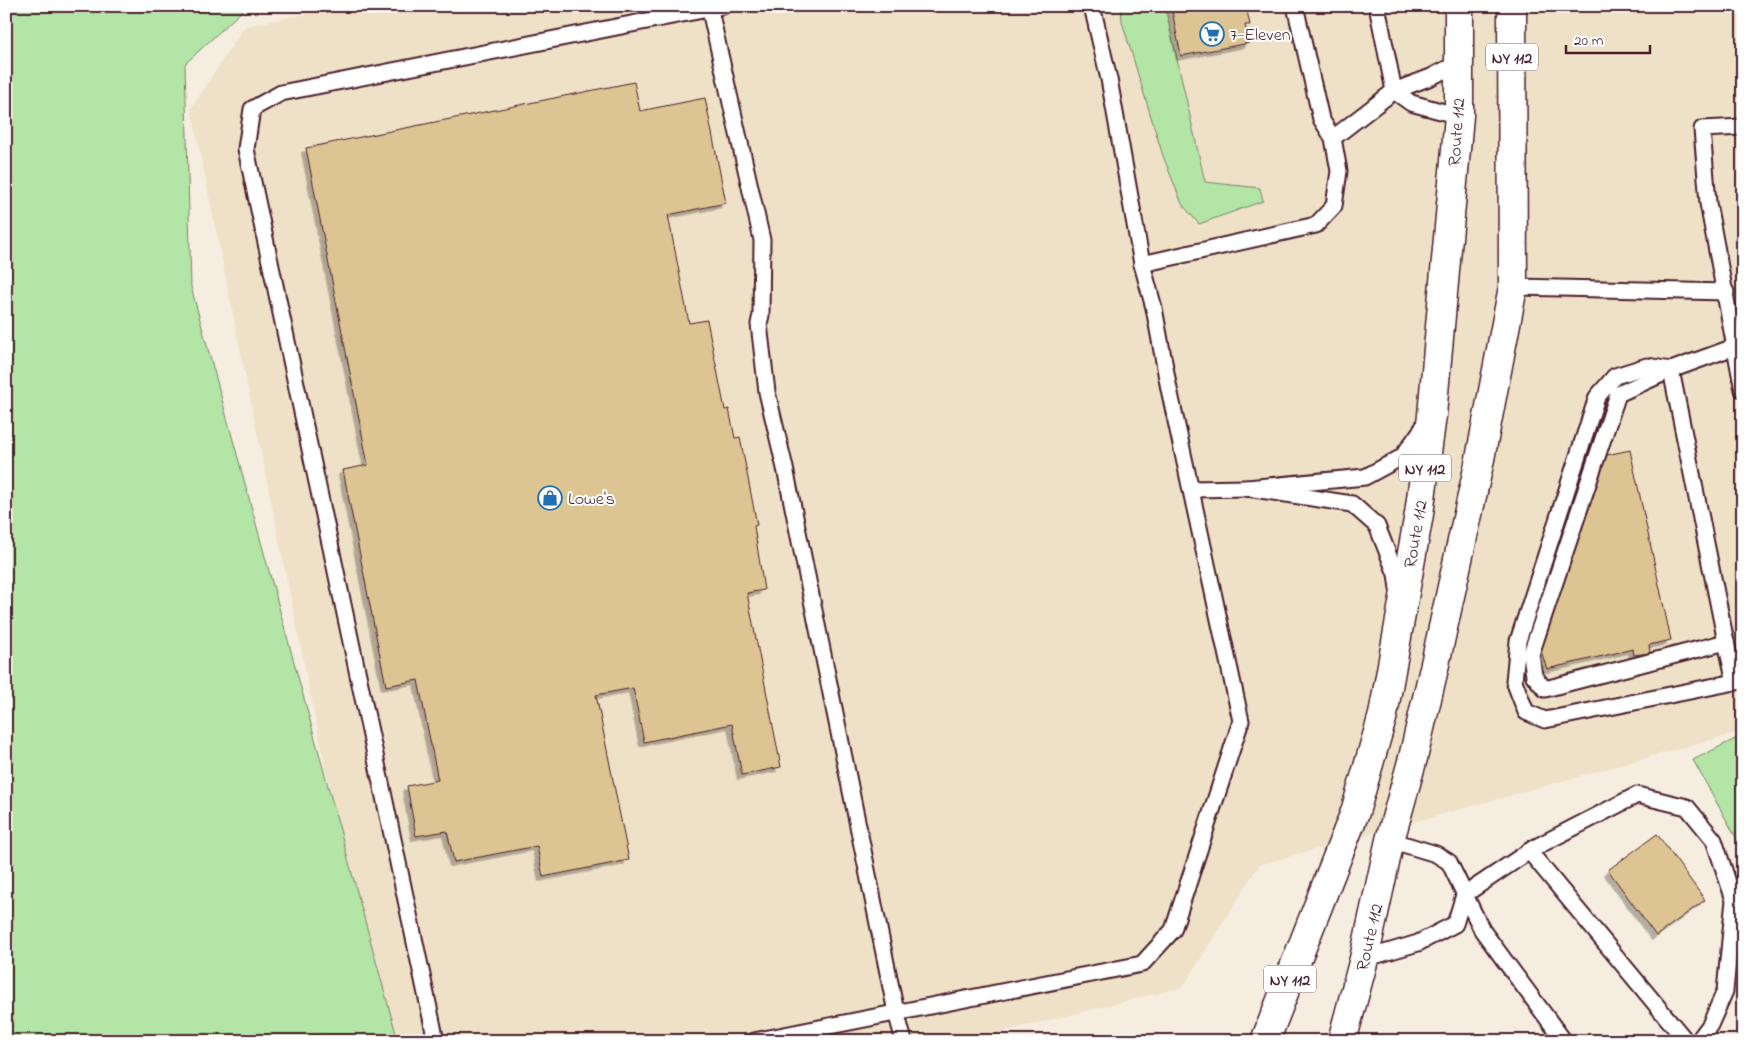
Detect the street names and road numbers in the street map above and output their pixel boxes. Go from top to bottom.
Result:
road number: NY 112 [1486,44,1538,70]
street label: Route 112 [1443,97,1473,167]
road number: NY 112 [1399,454,1451,482]
street label: Route 112 [1398,498,1436,570]
street label: Route 112 [1351,901,1391,974]
road number: NY 112 [1264,966,1316,992]

